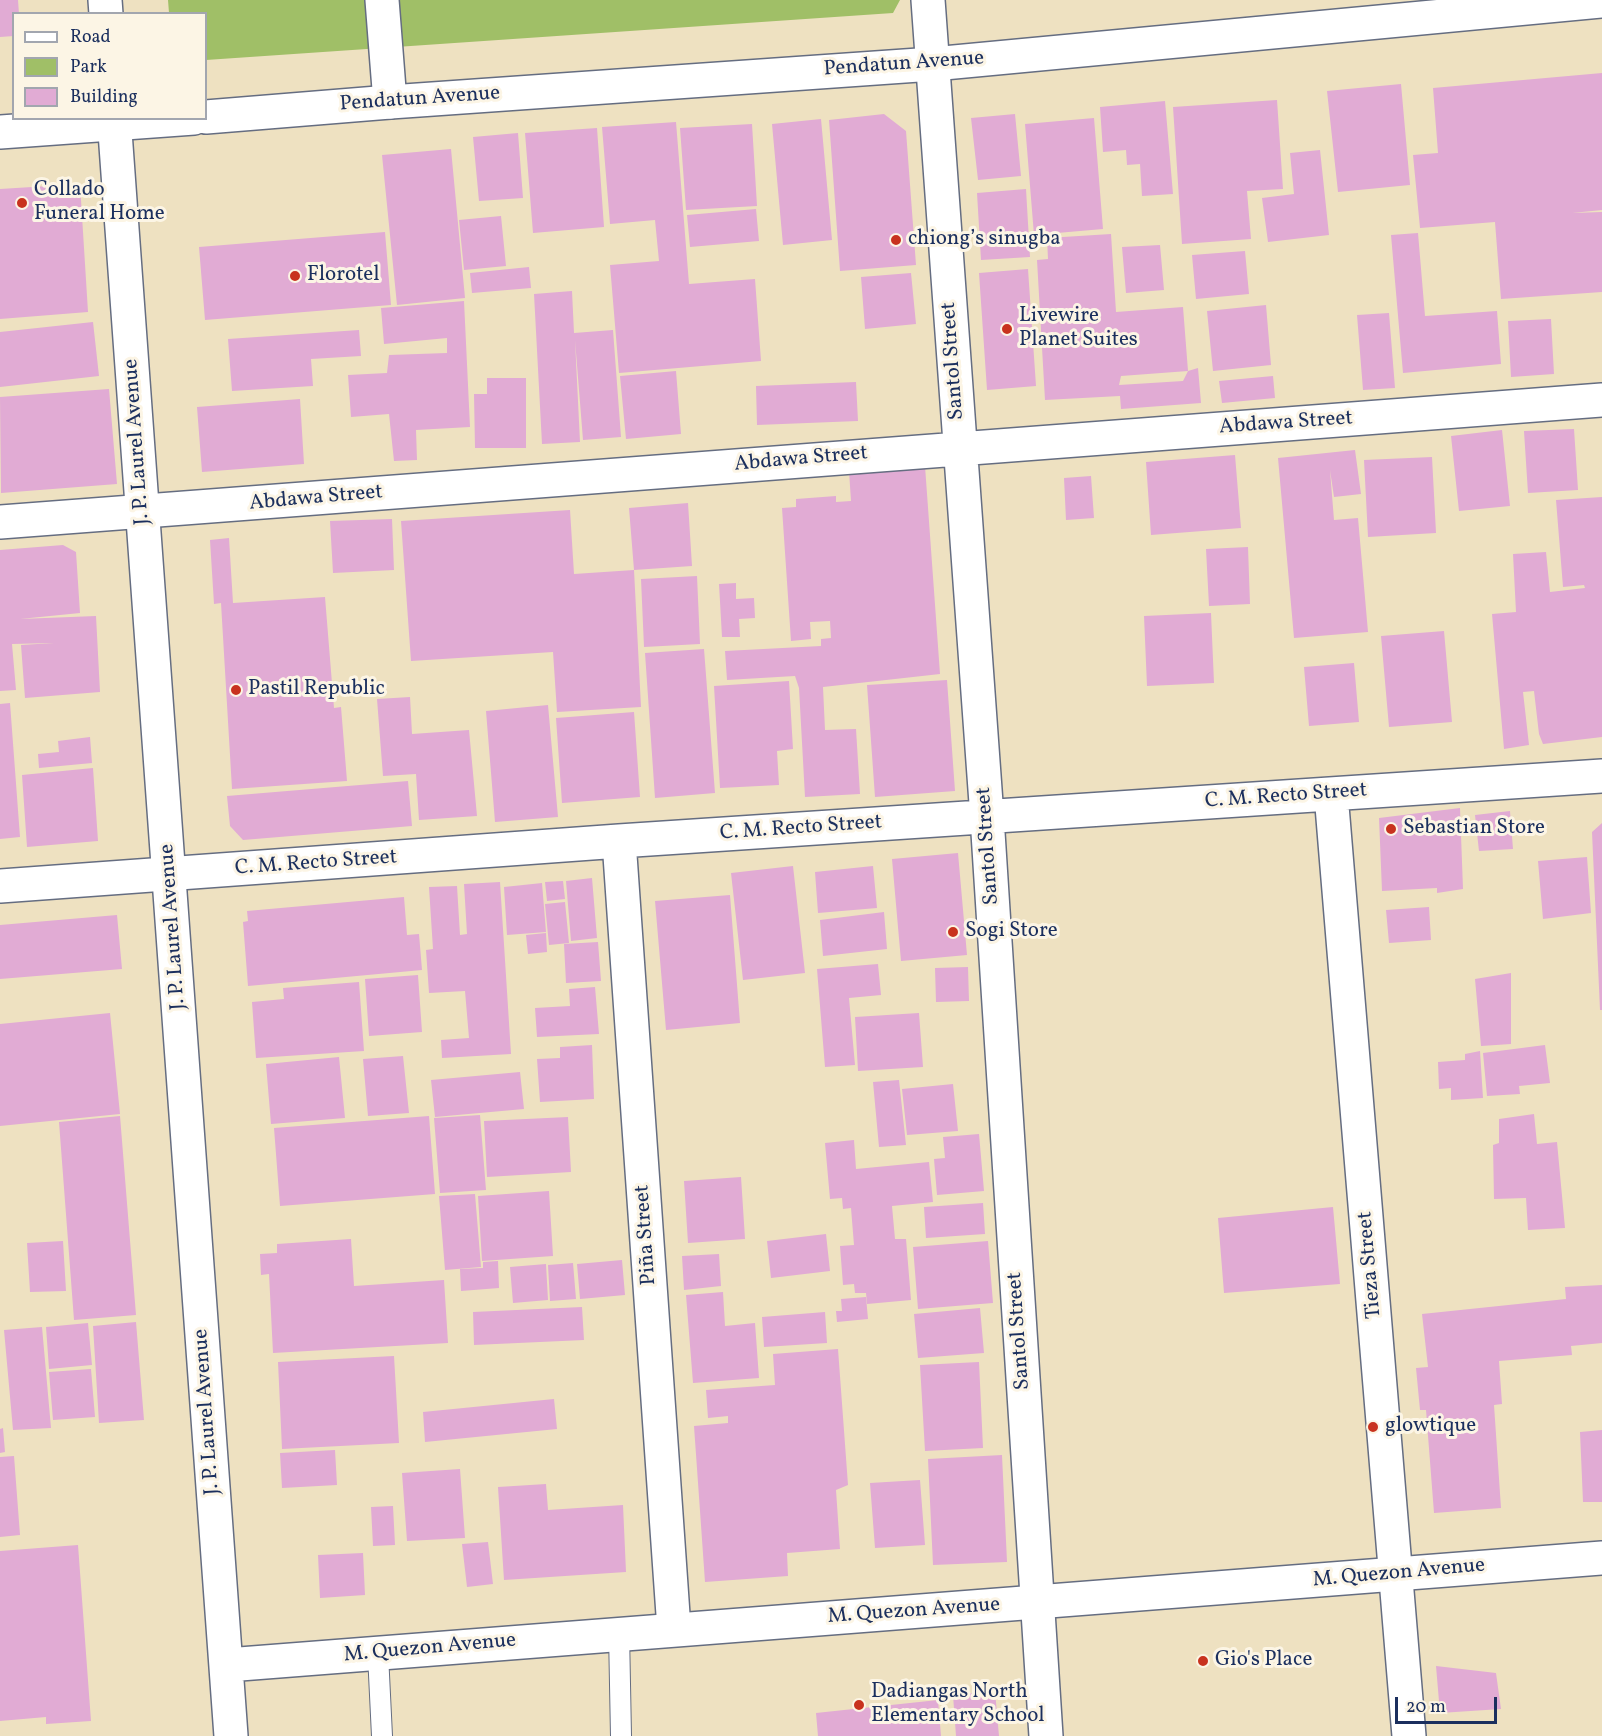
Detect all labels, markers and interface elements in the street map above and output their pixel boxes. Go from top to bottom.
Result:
legend [12,12,207,120]
text: Road [70,25,111,50]
street label: Pendatun Avenue [823,47,985,83]
text: Park [70,55,107,80]
street label: Pendatun Avenue [339,82,501,118]
text: Building [70,85,138,110]
place label: Collado Funeral Home [34,178,165,228]
marker: Collado Funeral Home [15,196,29,210]
place label: chiong’s sinugba [908,227,1061,253]
marker: chiong’s sinugba [889,233,903,247]
place label: Florotel [307,263,380,289]
marker: Florotel [288,269,302,283]
street label: Santol Street [937,301,971,421]
place label: Livewire Planet Suites [1019,304,1138,354]
marker: Livewire Planet Suites [1000,322,1014,336]
street label: J. P. Laurel Avenue [120,358,156,526]
street label: Abdawa Street [1218,407,1354,441]
street label: Abdawa Street [733,442,869,478]
street label: Abdawa Street [248,481,384,517]
place label: Pastil Republic [248,677,385,703]
marker: Pastil Republic [229,683,243,697]
street label: C. M. Recto Street [1204,779,1368,815]
street label: Santol Street [972,786,1006,906]
street label: C. M. Recto Street [719,811,883,847]
place label: Sebastian Store [1403,816,1545,842]
marker: Sebastian Store [1384,822,1398,836]
street label: J. P. Laurel Avenue [156,843,192,1011]
street label: C. M. Recto Street [234,846,398,882]
place label: Sogi Store [965,919,1058,945]
marker: Sogi Store [946,925,960,939]
street label: Piña Street [631,1184,663,1286]
street label: Tieza Street [1354,1210,1388,1320]
street label: Santol Street [1003,1271,1037,1391]
street label: J. P. Laurel Avenue [190,1328,226,1496]
place label: glowtique [1385,1414,1476,1440]
marker: glowtique [1366,1420,1380,1434]
street label: M. Quezon Avenue [1312,1554,1486,1594]
street label: M. Quezon Avenue [827,1593,1001,1631]
street label: M. Quezon Avenue [343,1629,517,1669]
place label: Gio's Place [1215,1648,1312,1674]
marker: Gio's Place [1196,1654,1210,1668]
place label: Dadiangas North Elementary School [871,1680,1045,1730]
scale bar [1398,1685,1500,1723]
text: 20 m [1406,1695,1446,1720]
marker: Dadiangas North Elementary School [852,1698,866,1712]

